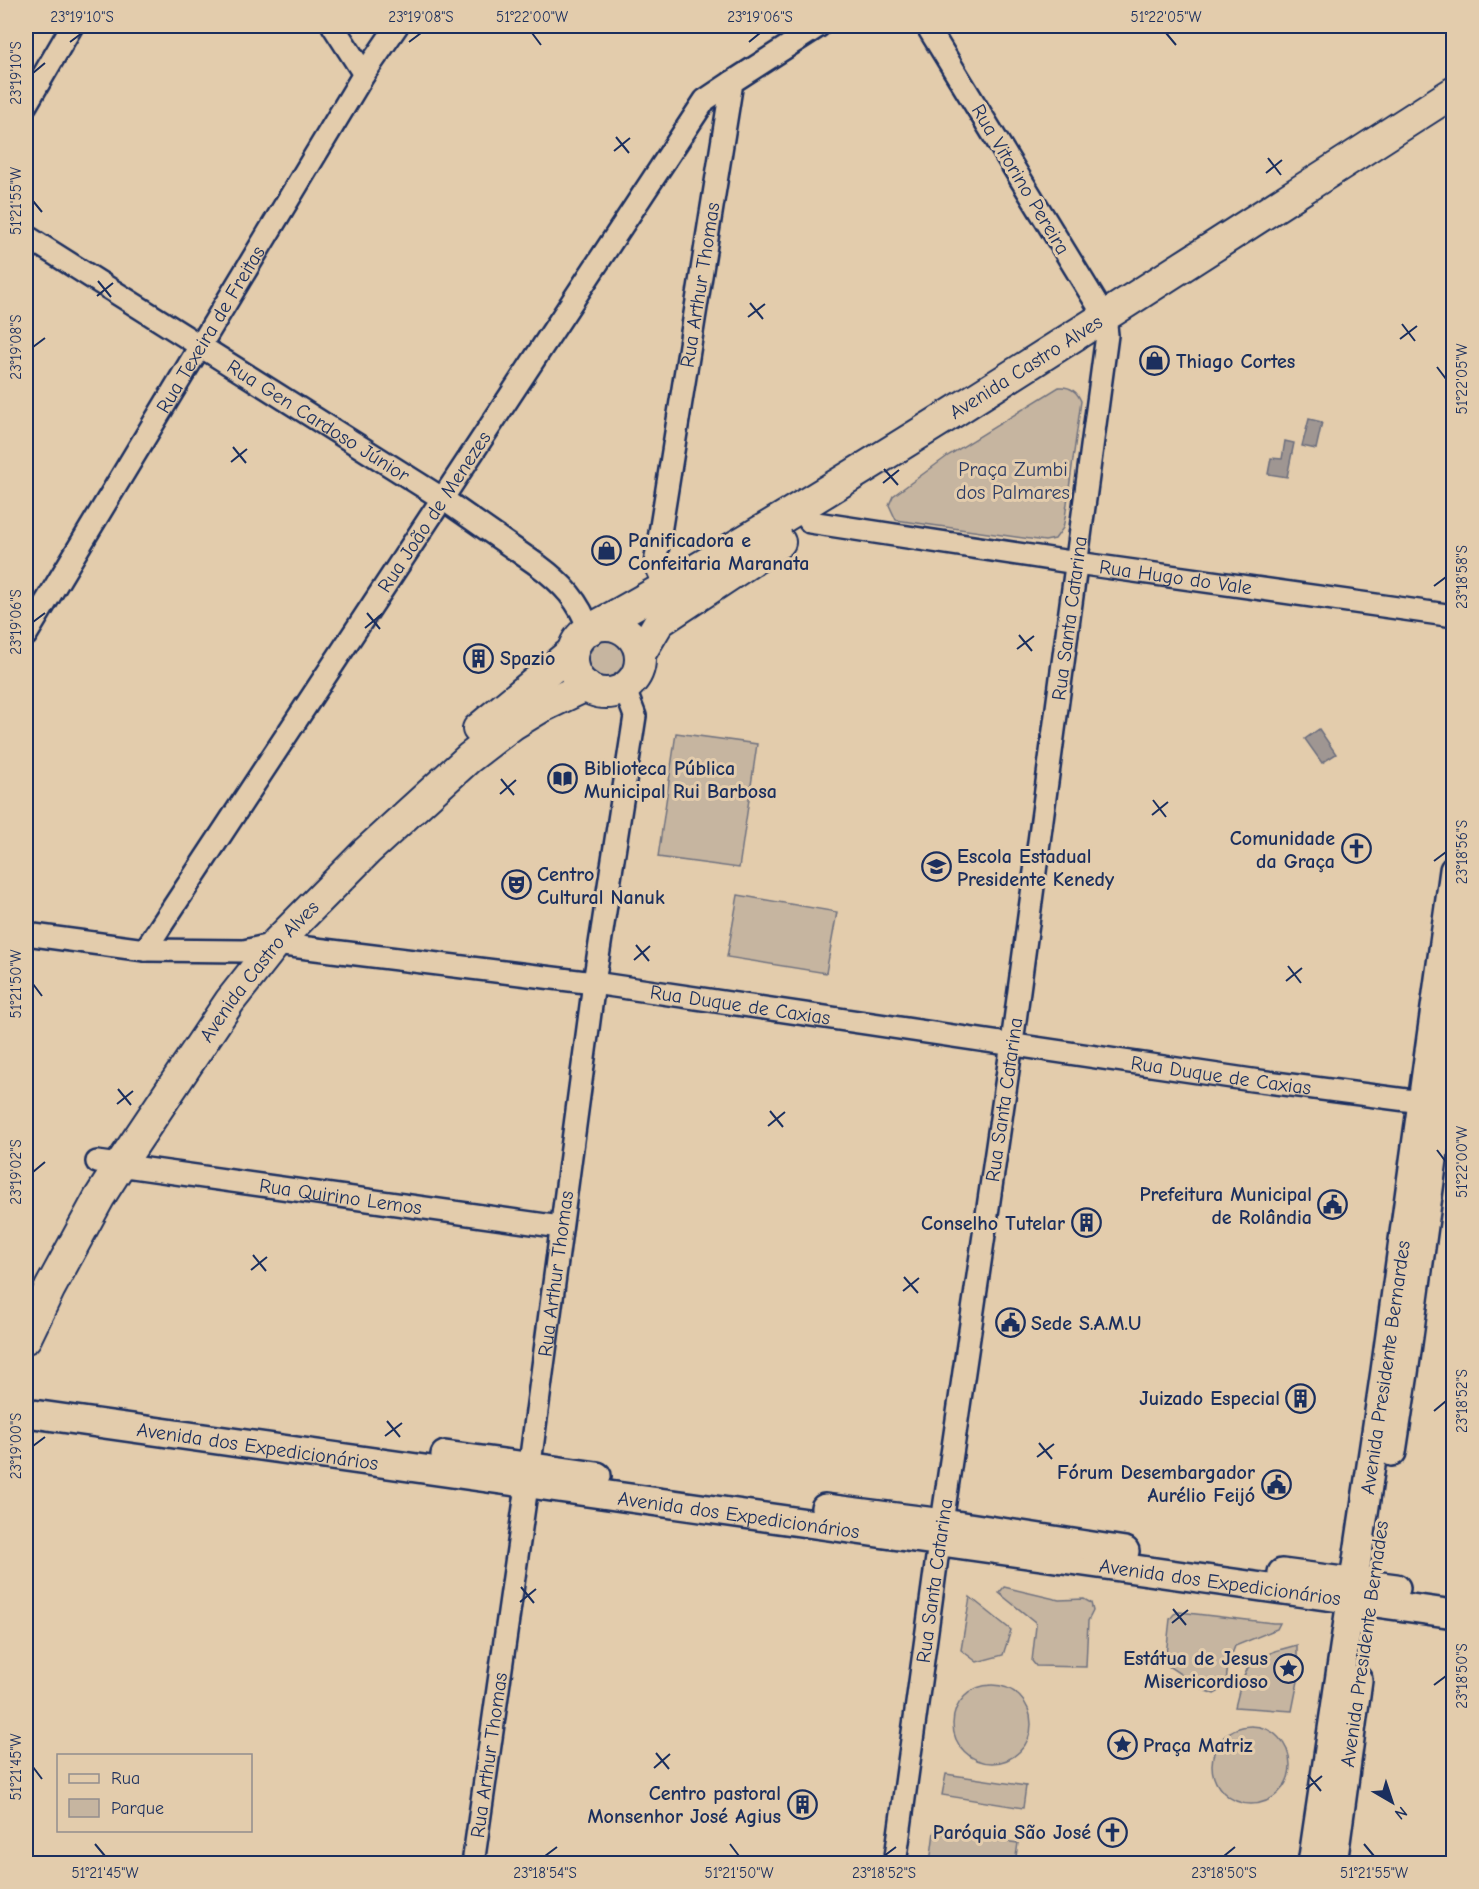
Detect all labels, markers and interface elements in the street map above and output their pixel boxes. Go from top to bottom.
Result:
text: 23°19'10"S [50,8,114,26]
text: 23°19'08"S [388,8,454,26]
text: 51°22'00"W [496,8,568,26]
text: 23°19'06"S [727,8,793,26]
text: 51°22'05"W [1131,8,1201,26]
text: 23°19'10"S [7,41,25,105]
street label: Rua Vitorino Pereira [967,100,1075,259]
text: 51°21'55"W [7,167,25,235]
street label: Rua Arthur Thomas [676,201,725,369]
street label: Rua Texeira de Freitas [152,242,270,417]
street label: Avenida Castro Alves [945,310,1107,424]
text: 23°19'08"S [7,314,25,380]
text: 51°22'05"W [1453,344,1471,414]
shop icon: Thiago Cortes [1139,345,1171,377]
place label: Thiago Cortes [1176,350,1295,373]
street label: Rua Gen Cardoso Júnior [223,355,414,487]
street label: Rua João de Menezes [373,427,496,597]
park label: Praça Zumbi dos Palmares [956,458,1070,504]
place label: Panificadora e Confeitaria Maranata [628,529,810,575]
shop icon: Panificadora e Confeitaria Maranata [591,535,623,567]
street label: Rua Santa Catarina [1047,535,1092,702]
text: 23°18'58"S [1453,545,1471,609]
street label: Rua Hugo do Vale [1098,555,1253,599]
text: 23°19'06"S [7,589,25,655]
building icon: Spazio [463,642,495,674]
place label: Spazio [500,647,555,670]
place label: Biblioteca Pública Municipal Rui Barbosa [584,757,777,803]
library icon: Biblioteca Pública Municipal Rui Barbosa [547,763,579,795]
text: 23°18'56"S [1453,820,1471,884]
place label: Comunidade da Graça [1230,827,1335,873]
church icon: Comunidade da Graça [1340,833,1372,865]
place label: Escola Estadual Presidente Kenedy [957,845,1115,891]
school or university icon: Escola Estadual Presidente Kenedy [920,851,952,883]
place label: Centro Cultural Nanuk [537,863,665,909]
theatre icon: Centro Cultural Nanuk [500,869,532,901]
street label: Avenida Castro Alves [195,896,324,1047]
text: 51°21'50"W [7,950,25,1018]
street label: Rua Duque de Caxias [648,980,832,1030]
street label: Rua Santa Catarina [981,1016,1027,1183]
street label: Rua Duque de Caxias [1129,1051,1313,1100]
text: 51°22'00"W [1453,1126,1471,1198]
text: 23°19'02"S [7,1139,25,1205]
street label: Rua Quirino Lemos [258,1174,423,1219]
place label: Prefeitura Municipal de Rolândia [1140,1183,1312,1229]
street label: Rua Arthur Thomas [533,1189,578,1358]
public building icon: Prefeitura Municipal de Rolândia [1317,1189,1349,1221]
building icon: Conselho Tutelar [1070,1207,1102,1239]
place label: Conselho Tutelar [921,1212,1065,1235]
street label: Avenida Presidente Bernardes [1356,1239,1415,1496]
public building icon: Sede S.A.M.U [994,1307,1026,1339]
place label: Sede S.A.M.U [1031,1312,1141,1335]
text: 23°18'52"S [1453,1369,1471,1433]
building icon: Juizado Especial [1285,1382,1317,1414]
place label: Juizado Especial [1139,1387,1280,1410]
text: 23°19'00"S [7,1413,25,1479]
street label: Avenida dos Expedicionários [135,1418,380,1475]
place label: Fórum Desembargador Aurélio Feijó [1057,1461,1255,1507]
public building icon: Fórum Desembargador Aurélio Feijó [1260,1468,1292,1500]
street label: Avenida dos Expedicionários [616,1487,861,1543]
street label: Rua Santa Catarina [912,1497,957,1664]
street label: Avenida Presidente Bernades [1336,1519,1393,1769]
street label: Avenida dos Expedicionários [1098,1554,1342,1610]
text: 23°18'50"S [1453,1643,1471,1709]
place label: Estátua de Jesus Misericordioso [1123,1647,1268,1693]
place icon: Estátua de Jesus Misericordioso [1273,1653,1305,1685]
street label: Rua Arthur Thomas [466,1671,512,1840]
place icon: Praça Matriz [1106,1729,1138,1761]
text: 51°21'45"W [7,1733,25,1801]
place label: Praça Matriz [1143,1734,1253,1757]
legend [57,1754,252,1832]
text: Rua [111,1768,140,1789]
north arrow [1362,1772,1422,1832]
place label: Centro pastoral Monsenhor José Agius [588,1782,781,1828]
building icon: Centro pastoral Monsenhor José Agius [786,1789,818,1821]
text: Parque [111,1798,164,1819]
text: N [1391,1803,1411,1823]
church icon: Paróquia São José [1096,1816,1128,1848]
place label: Paróquia São José [933,1821,1091,1844]
text: 51°21'45"W [71,1864,139,1882]
text: 23°18'54"S [513,1864,577,1882]
text: 51°21'50"W [705,1864,773,1882]
text: 23°18'52"S [852,1864,916,1882]
text: 23°18'50"S [1191,1864,1257,1882]
text: 51°21'55"W [1340,1864,1408,1882]

